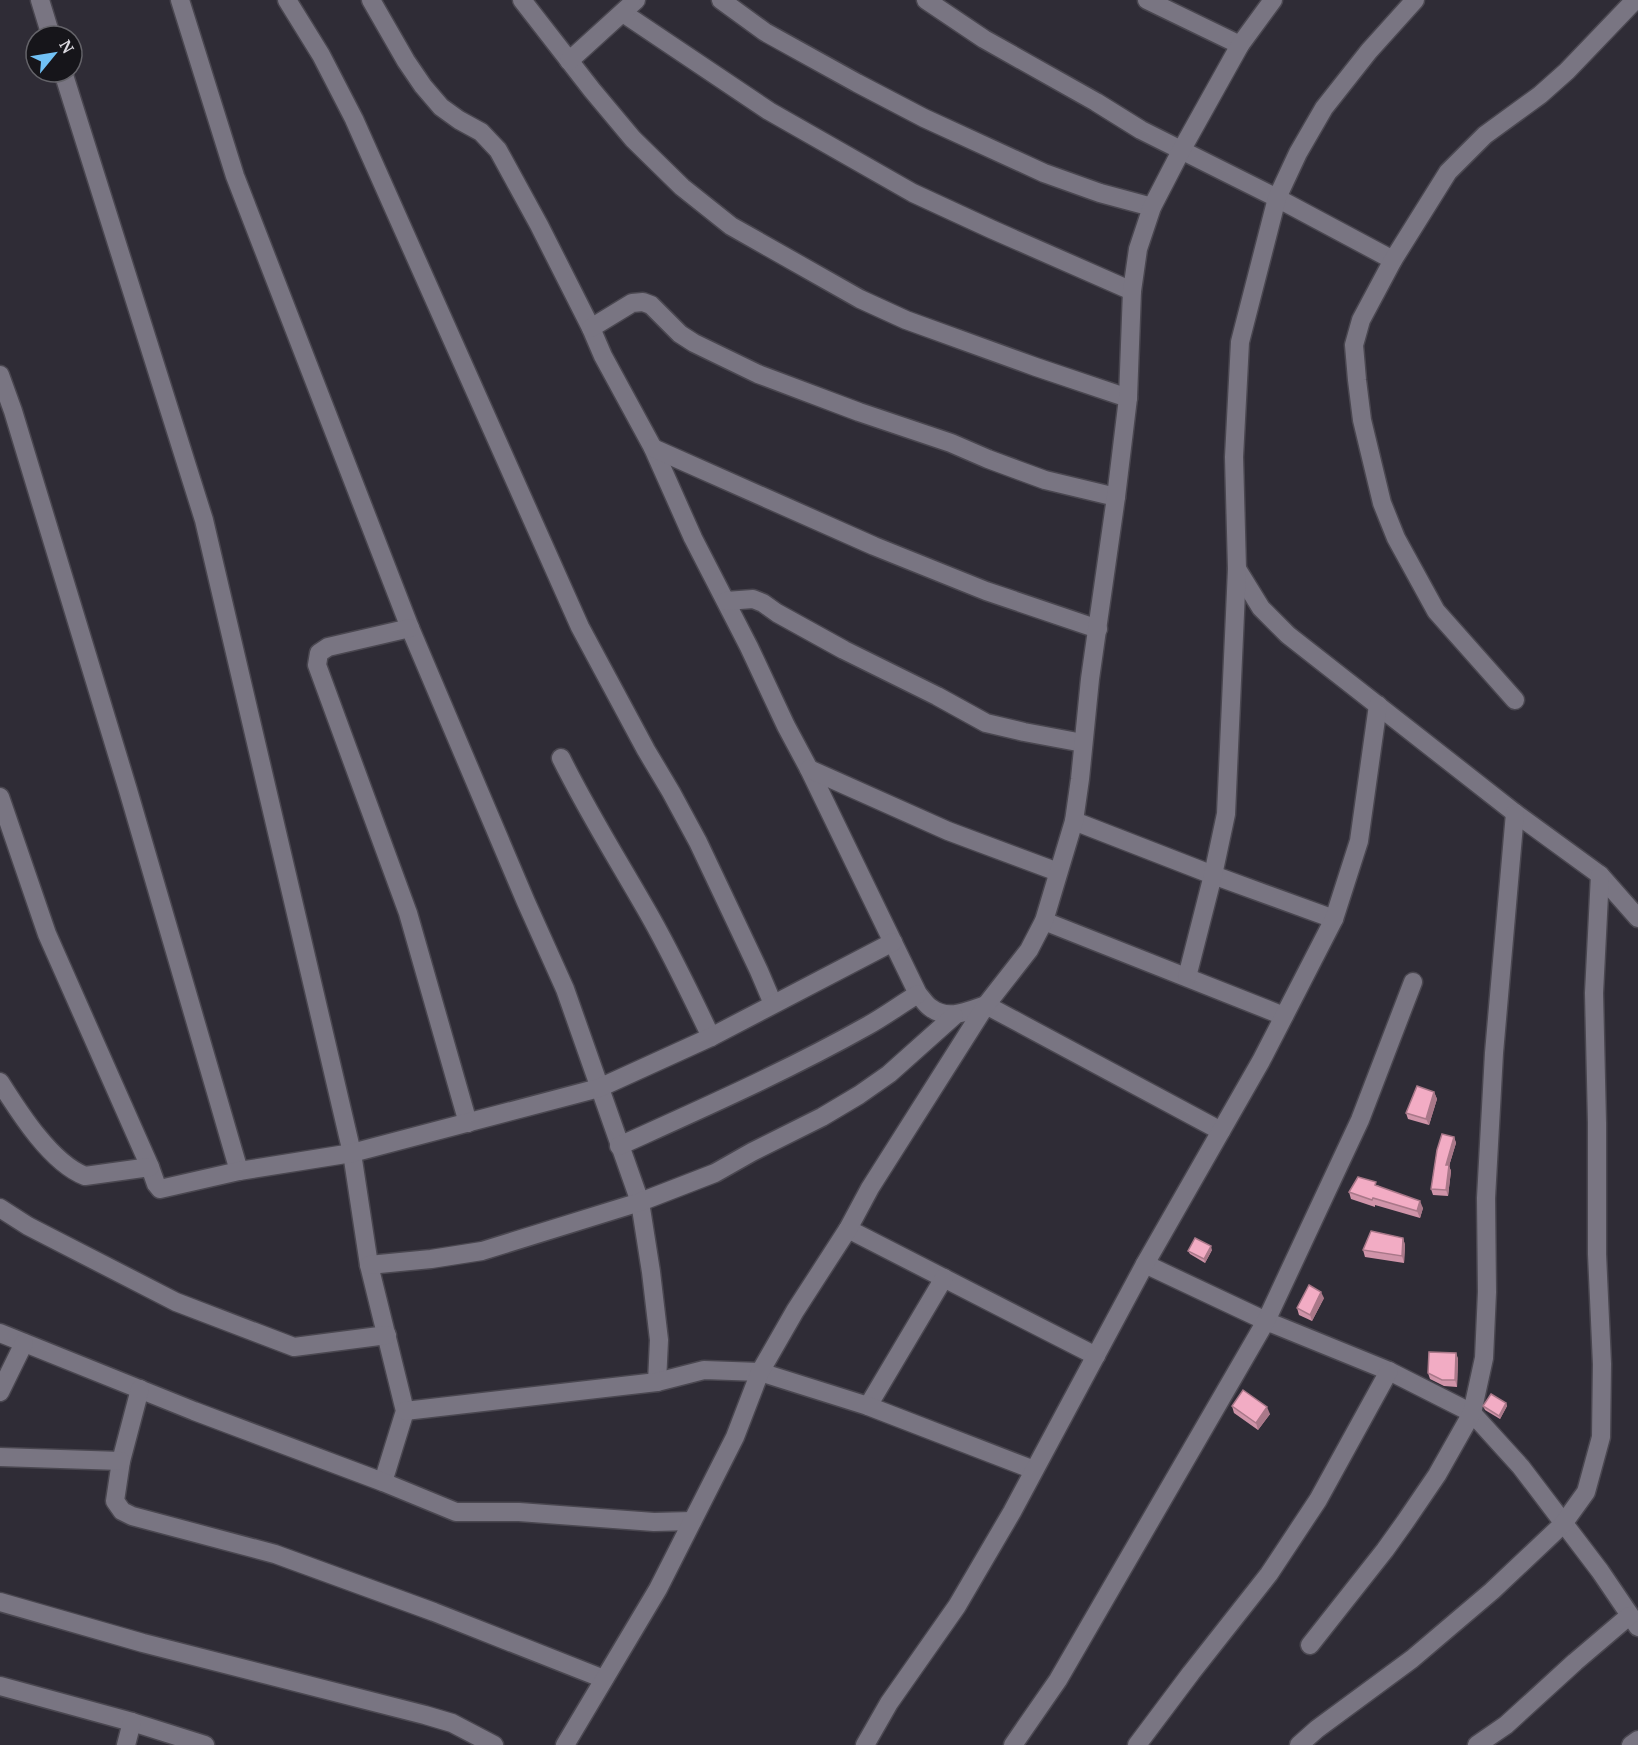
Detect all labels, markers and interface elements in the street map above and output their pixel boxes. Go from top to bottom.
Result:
north arrow [24,24,84,84]
text: N [54,36,80,57]

